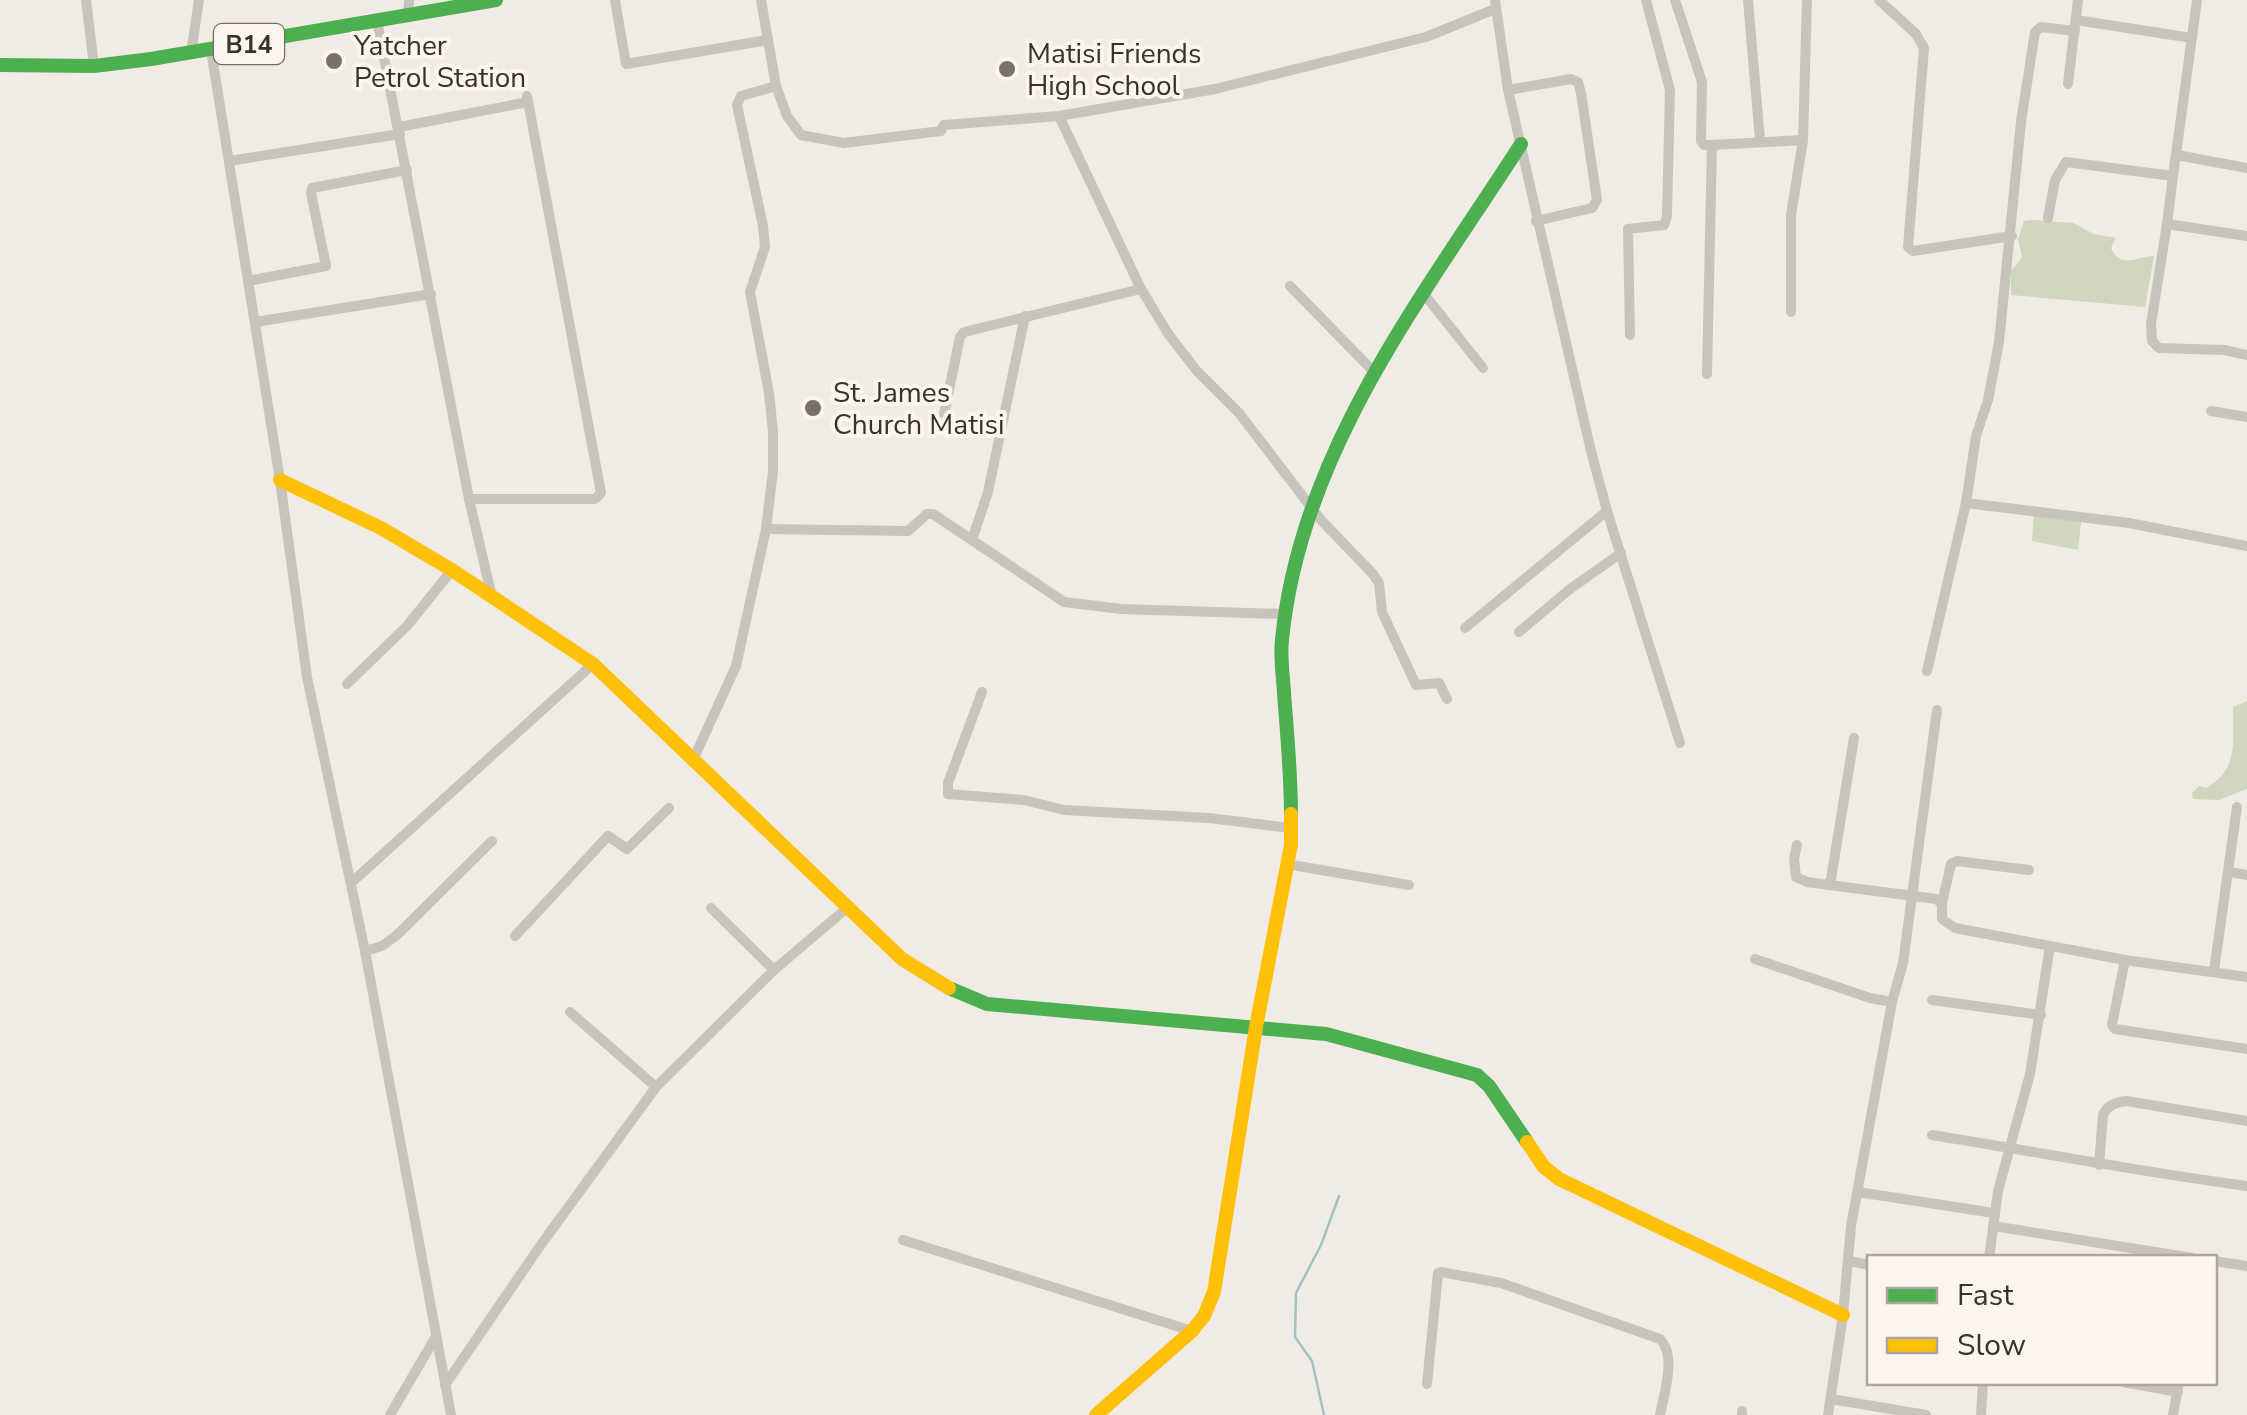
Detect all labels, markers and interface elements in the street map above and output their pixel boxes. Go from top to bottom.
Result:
road number: B14 [214,24,284,64]
place label: Yatcher Petrol Station [353,27,526,97]
place label: Matisi Friends High School [1027,35,1201,105]
marker: Yatcher Petrol Station [323,50,345,72]
marker: Matisi Friends High School [996,58,1018,80]
place label: St. James Church Matisi [833,374,1004,444]
marker: St. James Church Matisi [802,397,824,419]
legend [1867,1255,2217,1385]
text: Fast [1957,1275,2014,1316]
text: Slow [1957,1325,2026,1366]

